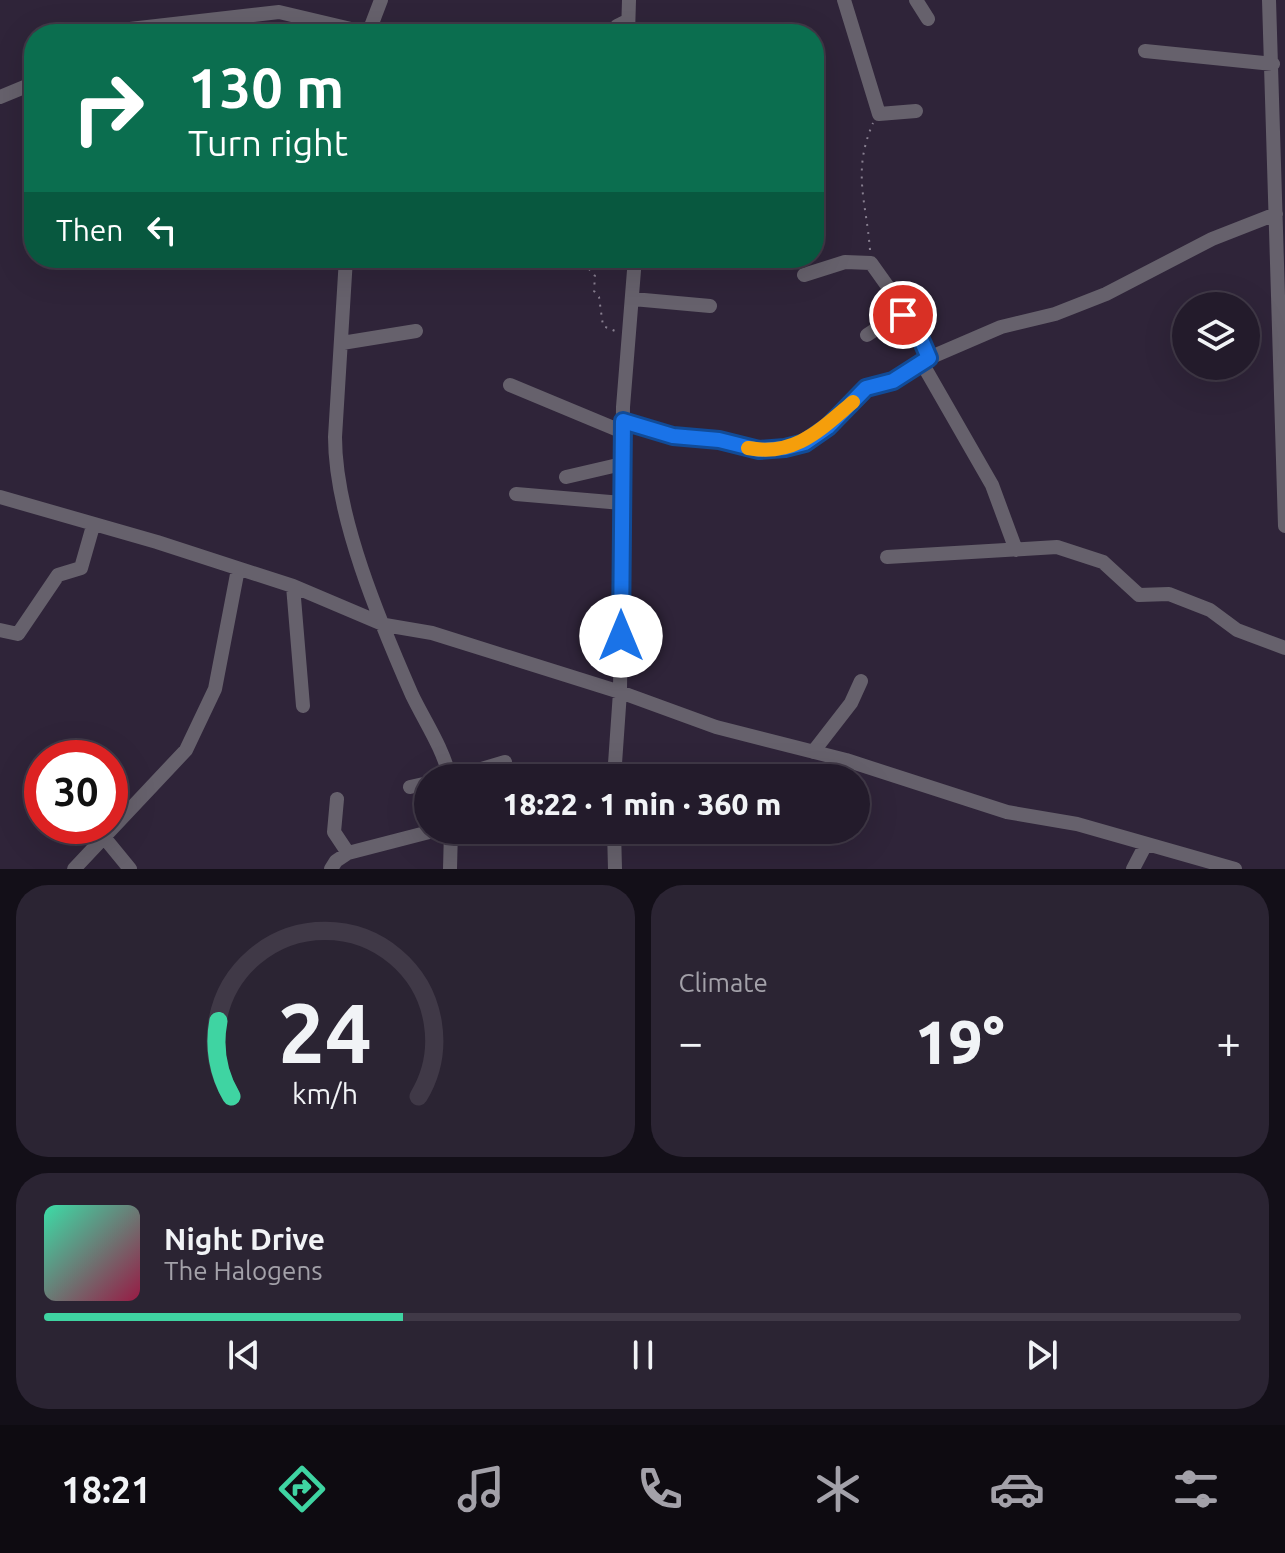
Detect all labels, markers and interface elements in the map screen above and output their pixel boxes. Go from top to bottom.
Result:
icon: right [56,56,160,160]
text: 130 m [188,56,344,119]
text: Turn right [188,122,348,163]
icon: left [140,208,184,252]
text: Then [56,213,124,247]
pin [869,281,937,349]
map controls [1172,292,1260,380]
button: layers [1172,292,1260,380]
icon: arrive [881,293,925,337]
position arrow [579,594,663,678]
speed limit sign: 30 [24,740,128,844]
text: 18:22 · 1 min · 360 m [503,787,781,821]
text: Climate [679,968,768,997]
text: 24 [278,985,372,1079]
text: 19° [915,1008,1004,1075]
text: − [679,1017,703,1066]
text: + [1216,1017,1241,1066]
text: km/h [292,1077,358,1109]
text: Night Drive [164,1222,325,1256]
text: The Halogens [164,1256,323,1285]
icon: previous [222,1333,266,1377]
icon: pause [621,1333,665,1377]
icon: next [1020,1333,1064,1377]
icon: directions [274,1461,330,1517]
icon: music [453,1461,509,1517]
icon: phone [632,1461,688,1517]
icon: climate [810,1461,866,1517]
icon: car [989,1461,1045,1517]
icon: filters [1168,1461,1224,1517]
text: 18:21 [61,1469,151,1510]

